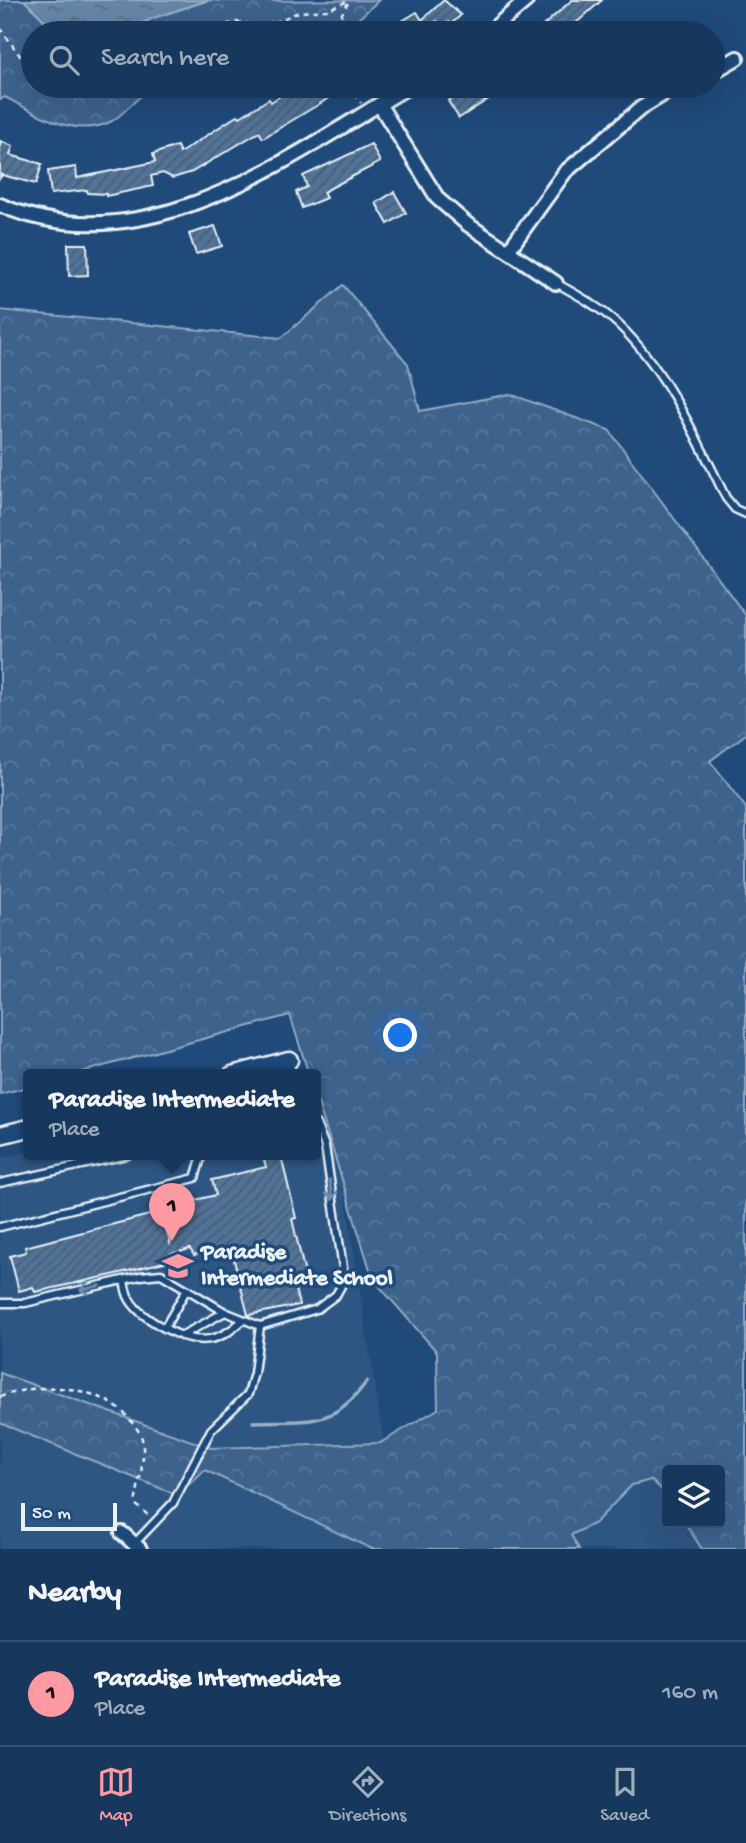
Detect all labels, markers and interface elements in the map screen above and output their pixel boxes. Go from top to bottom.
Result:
search box [21,21,725,98]
icon: search [45,41,83,79]
text: Search here [101,44,229,75]
your location [383,1018,417,1052]
popup [23,1069,321,1160]
text: Paradise Intermediate [49,1086,295,1117]
text: Place [49,1117,99,1144]
one-way arrow [325,1178,338,1201]
pin: 1 [149,1183,195,1241]
place label: Paradise Intermediate School [199,1240,393,1293]
school or university icon: Paradise Intermediate School [161,1249,195,1283]
one-way arrow [79,1282,102,1295]
map controls [662,1465,725,1528]
button: layers [662,1465,725,1528]
scale bar [21,1500,117,1532]
text: 50 m [32,1503,71,1526]
text: Nearby [28,1577,121,1612]
text: Paradise Intermediate [95,1665,341,1696]
text: 1 [46,1680,56,1707]
text: 160 m [662,1680,718,1707]
text: Place [95,1696,145,1723]
tab: Map [97,1763,135,1828]
tab: Directions [329,1763,406,1828]
tab: Saved [600,1763,649,1828]

